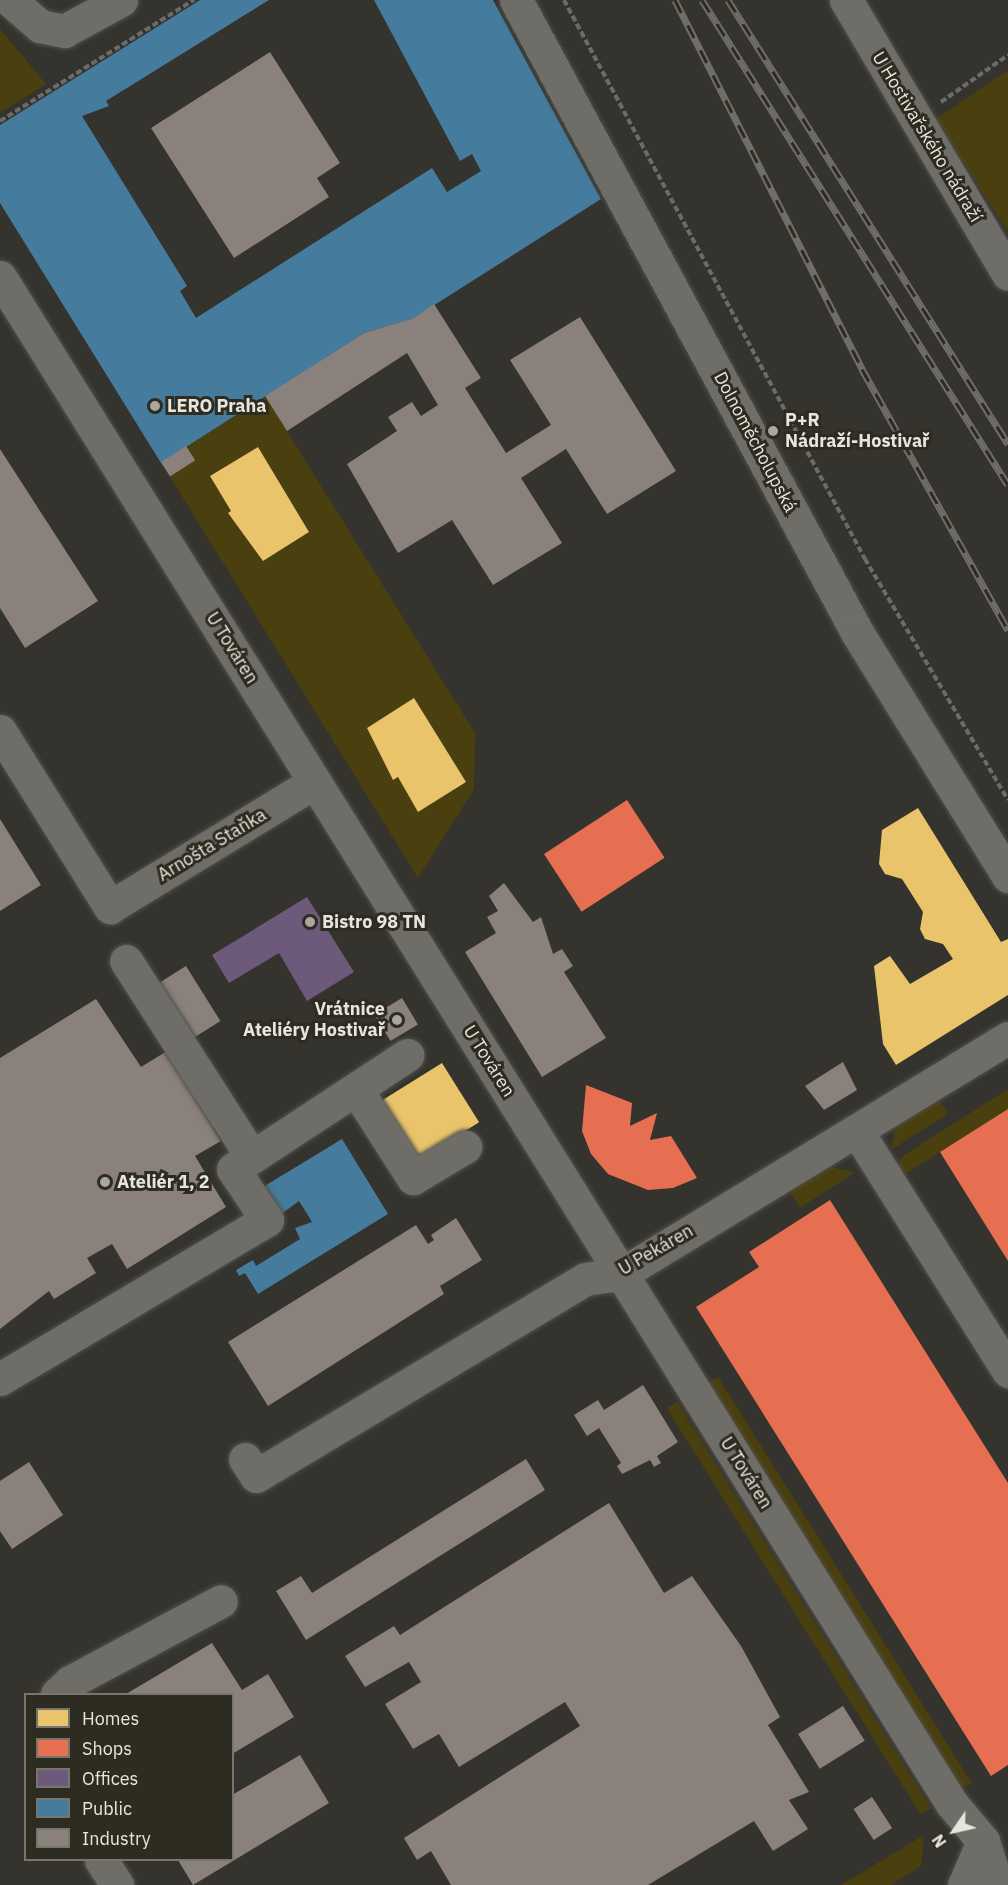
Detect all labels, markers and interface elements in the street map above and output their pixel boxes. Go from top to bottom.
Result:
street label: U Hostivařského nádraží [867,48,987,226]
street label: Dolnoměcholupská [709,368,801,516]
place label: LERO Praha [167,395,266,417]
marker: LERO Praha [148,399,162,413]
place label: P+R Nádraží-Hostivař [785,410,929,452]
marker: P+R Nádraží-Hostivař [766,424,780,438]
street label: U Továren [202,608,262,688]
street label: Arnošta Staňka [154,804,270,886]
place label: Bistro 98 TN [322,911,426,933]
marker: Bistro 98 TN [303,915,317,929]
place label: Vrátnice Ateliéry Hostivař [243,999,385,1042]
marker: Vrátnice Ateliéry Hostivař [390,1013,404,1027]
street label: U Továren [459,1021,519,1101]
place label: Ateliér 1, 2 [117,1171,210,1193]
marker: Ateliér 1, 2 [98,1175,112,1189]
street label: U Pekáren [615,1220,697,1280]
street label: U Továren [716,1433,776,1513]
legend [24,1693,234,1861]
text: Homes [82,1707,139,1730]
text: Shops [82,1737,132,1760]
text: Offices [82,1767,138,1790]
text: Public [82,1797,132,1820]
north arrow [924,1801,984,1861]
text: Industry [82,1827,151,1850]
text: N [928,1831,951,1851]

